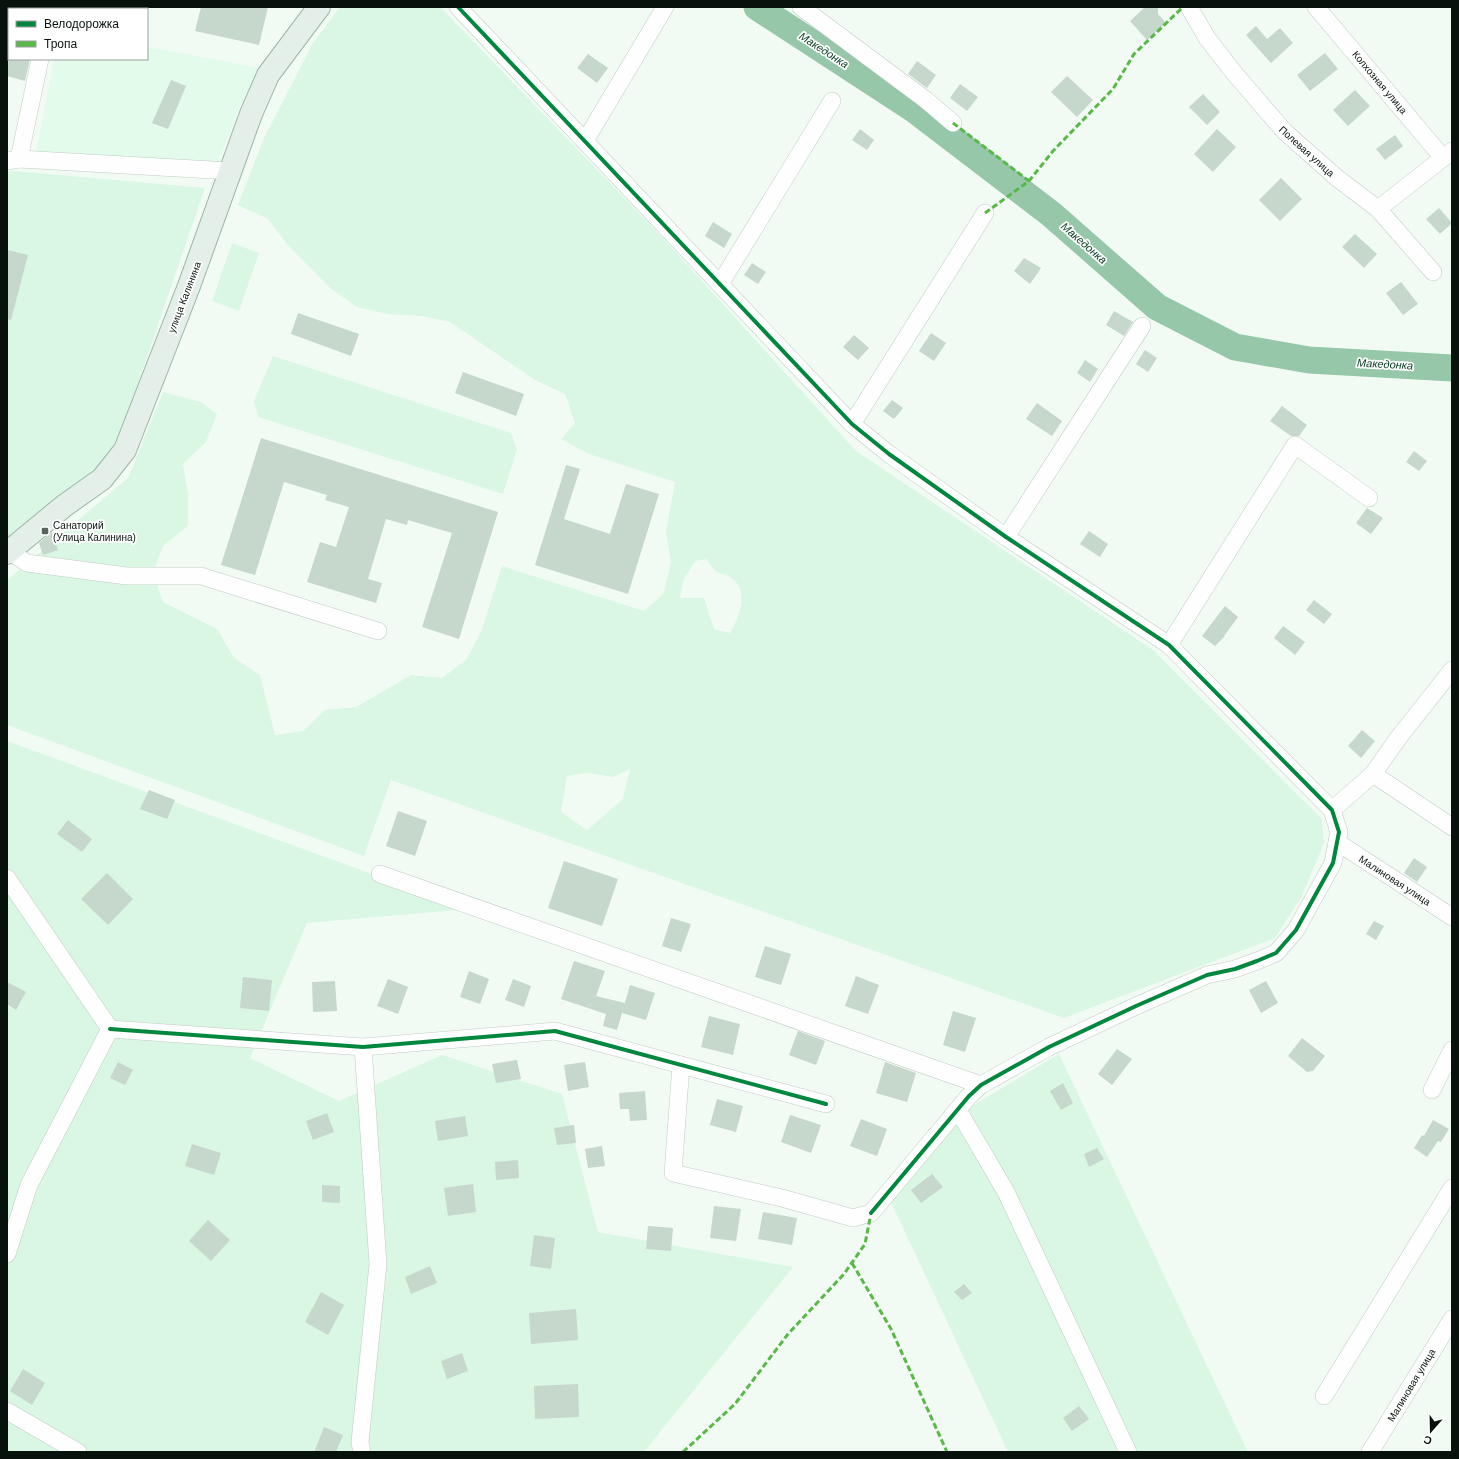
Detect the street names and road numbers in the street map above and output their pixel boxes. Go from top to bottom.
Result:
street label: Колхозная улица [1350,49,1409,116]
street label: Полевая улица [1277,124,1337,179]
street label: улица Калинина [166,260,203,334]
street label: Малиновая улица [1357,853,1433,908]
street label: Малиновая улица [1385,1347,1438,1424]

